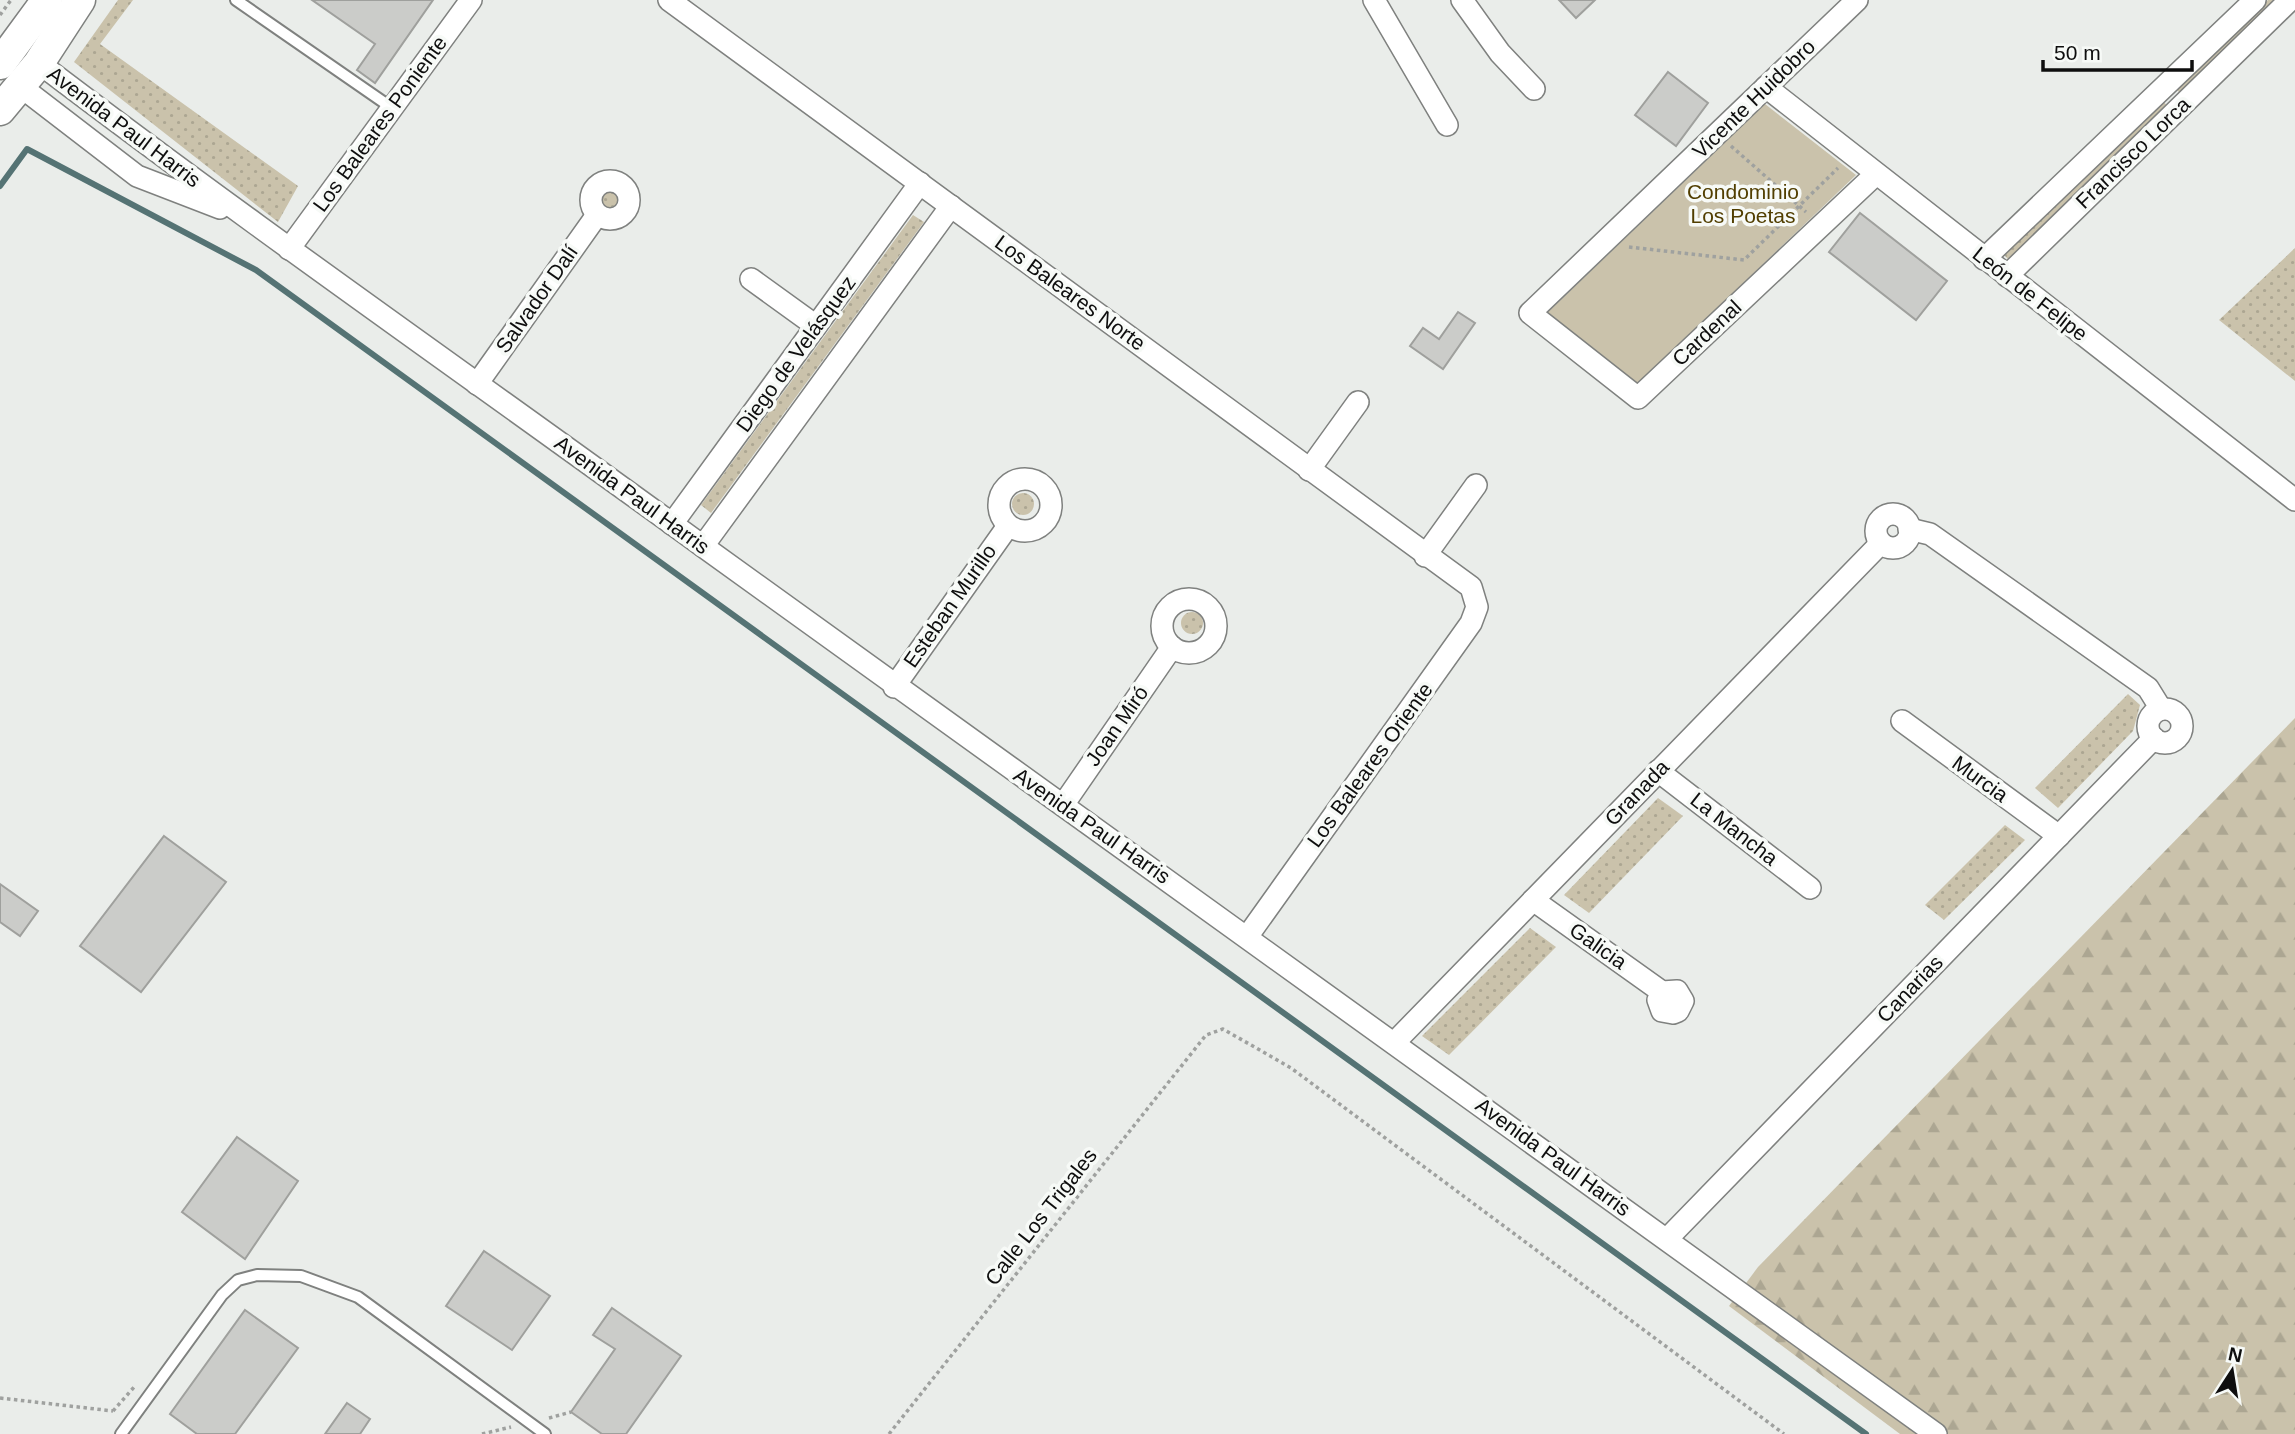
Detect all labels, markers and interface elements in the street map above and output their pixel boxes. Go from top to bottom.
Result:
scale bar [2043,28,2192,72]
street label: Los Baleares Poniente [308,31,451,216]
street label: Vicente Huidobro [1688,35,1819,163]
text: 50 m [2054,41,2101,64]
street label: Avenida Paul Harris [43,62,205,192]
street label: Francisco Lorca [2071,92,2195,213]
park label: Condominio Los Poetas [1687,180,1799,227]
street label: Los Baleares Norte [991,230,1150,355]
street label: Salvador Dalí [491,240,582,357]
street label: León de Felipe [1968,242,2092,345]
street label: Diego de Velásquez [731,271,860,436]
street label: Cardenal [1668,295,1746,370]
street label: Avenida Paul Harris [551,431,714,558]
street label: Esteban Murillo [899,540,1001,672]
street label: Los Baleares Oriente [1302,678,1437,851]
street label: Joan Miró [1081,681,1152,770]
street label: Murcia [1948,751,2013,807]
street label: Granada [1600,755,1674,830]
street label: Avenida Paul Harris [1010,763,1175,888]
street label: La Mancha [1686,788,1783,870]
street label: Galicia [1565,918,1631,974]
street label: Canarias [1872,950,1947,1027]
street label: Avenida Paul Harris [1472,1093,1635,1220]
street label: Calle Los Trigales [980,1144,1101,1290]
north arrow [2197,1336,2267,1406]
text: N [2227,1343,2244,1367]

